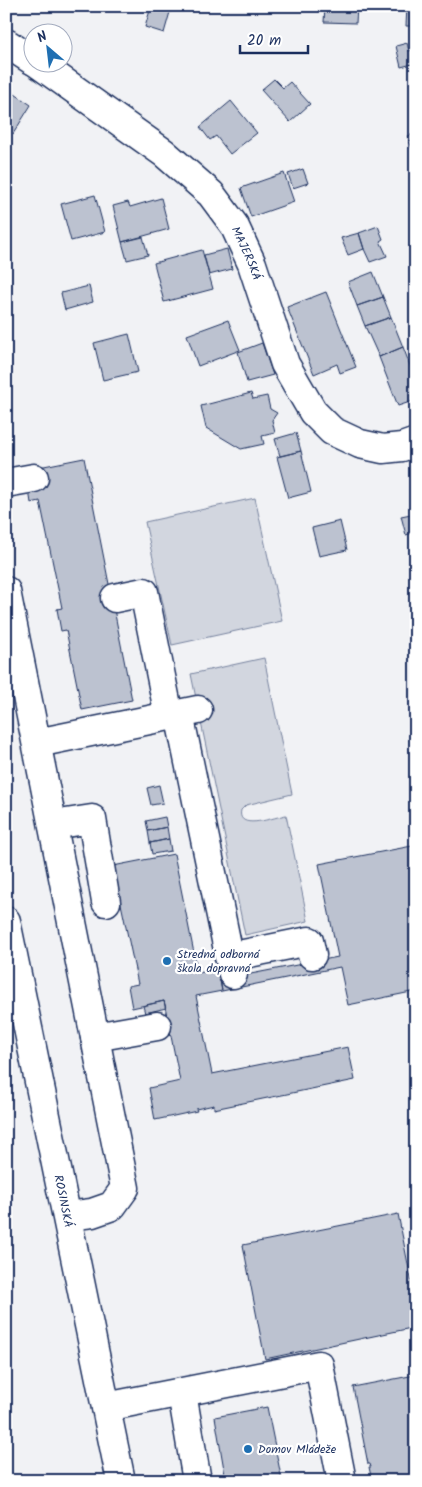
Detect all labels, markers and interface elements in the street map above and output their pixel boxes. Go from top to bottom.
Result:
north arrow [22,22,72,72]
scale bar [240,22,307,54]
text: N [33,26,52,49]
text: 20 m [247,29,281,53]
street label: MAJERSKÁ [226,223,266,283]
place label: Stredná odborná škola dopravná [177,945,261,978]
marker: Stredná odborná škola dopravná [161,955,173,967]
street label: ROSINSKÁ [49,1173,78,1229]
place label: Domov Mládeže [258,1440,337,1459]
marker: Domov Mládeže [242,1443,254,1455]

